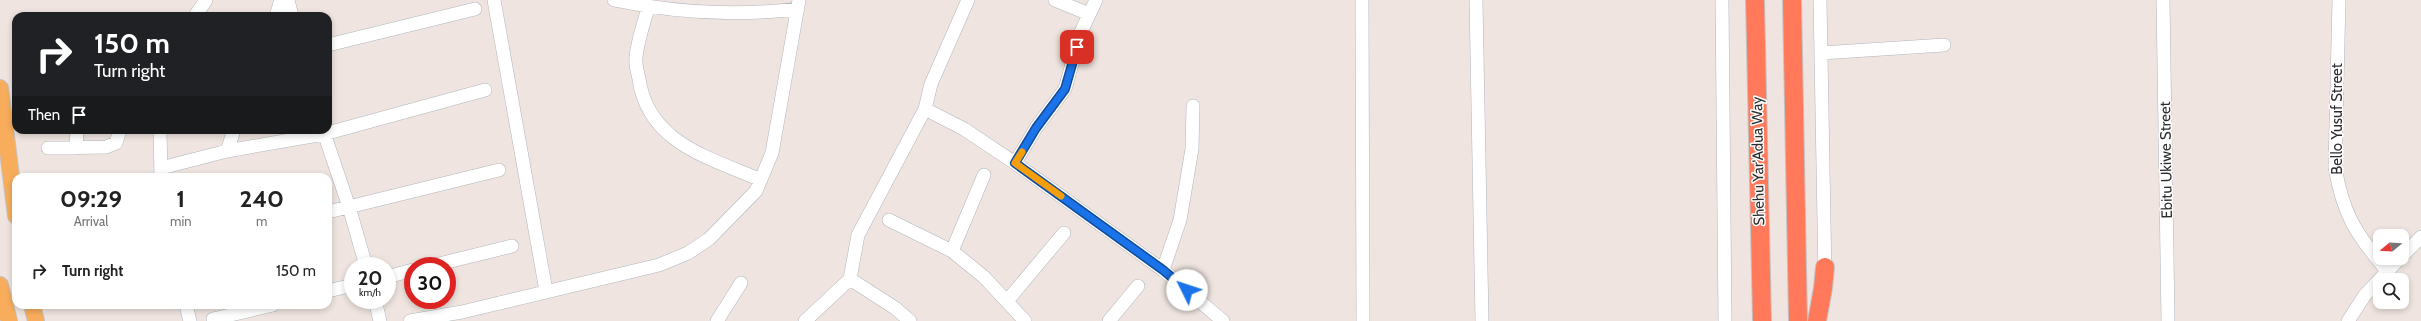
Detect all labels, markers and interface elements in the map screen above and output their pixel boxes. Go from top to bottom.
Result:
text: 150 m [94,26,170,60]
icon: right [28,28,80,80]
pin [1060,30,1094,64]
icon: arrive [1066,36,1088,58]
text: Turn right [94,60,165,82]
street label: Bello Yusuf Street [2328,63,2346,175]
street label: Shehu Yar'Adua Way [1748,96,1768,226]
street label: Ebitu Ukiwe Street [2156,101,2176,219]
icon: arrive [68,104,90,126]
text: Then [28,106,60,124]
text: 09:29 [60,184,122,213]
text: 1 [176,184,185,213]
text: 240 [239,184,284,213]
text: Arrival [74,213,108,229]
text: min [170,213,191,229]
text: m [256,213,267,229]
north arrow [2373,229,2409,265]
map controls [2373,229,2409,309]
speed limit sign: 30 [404,257,456,309]
icon: right [28,260,50,282]
text: Turn right [62,262,123,280]
text: 150 m [276,262,316,280]
text: 20 [358,266,382,290]
position arrow [1166,269,1208,311]
button: search [2373,273,2409,309]
text: km/h [359,286,381,299]

